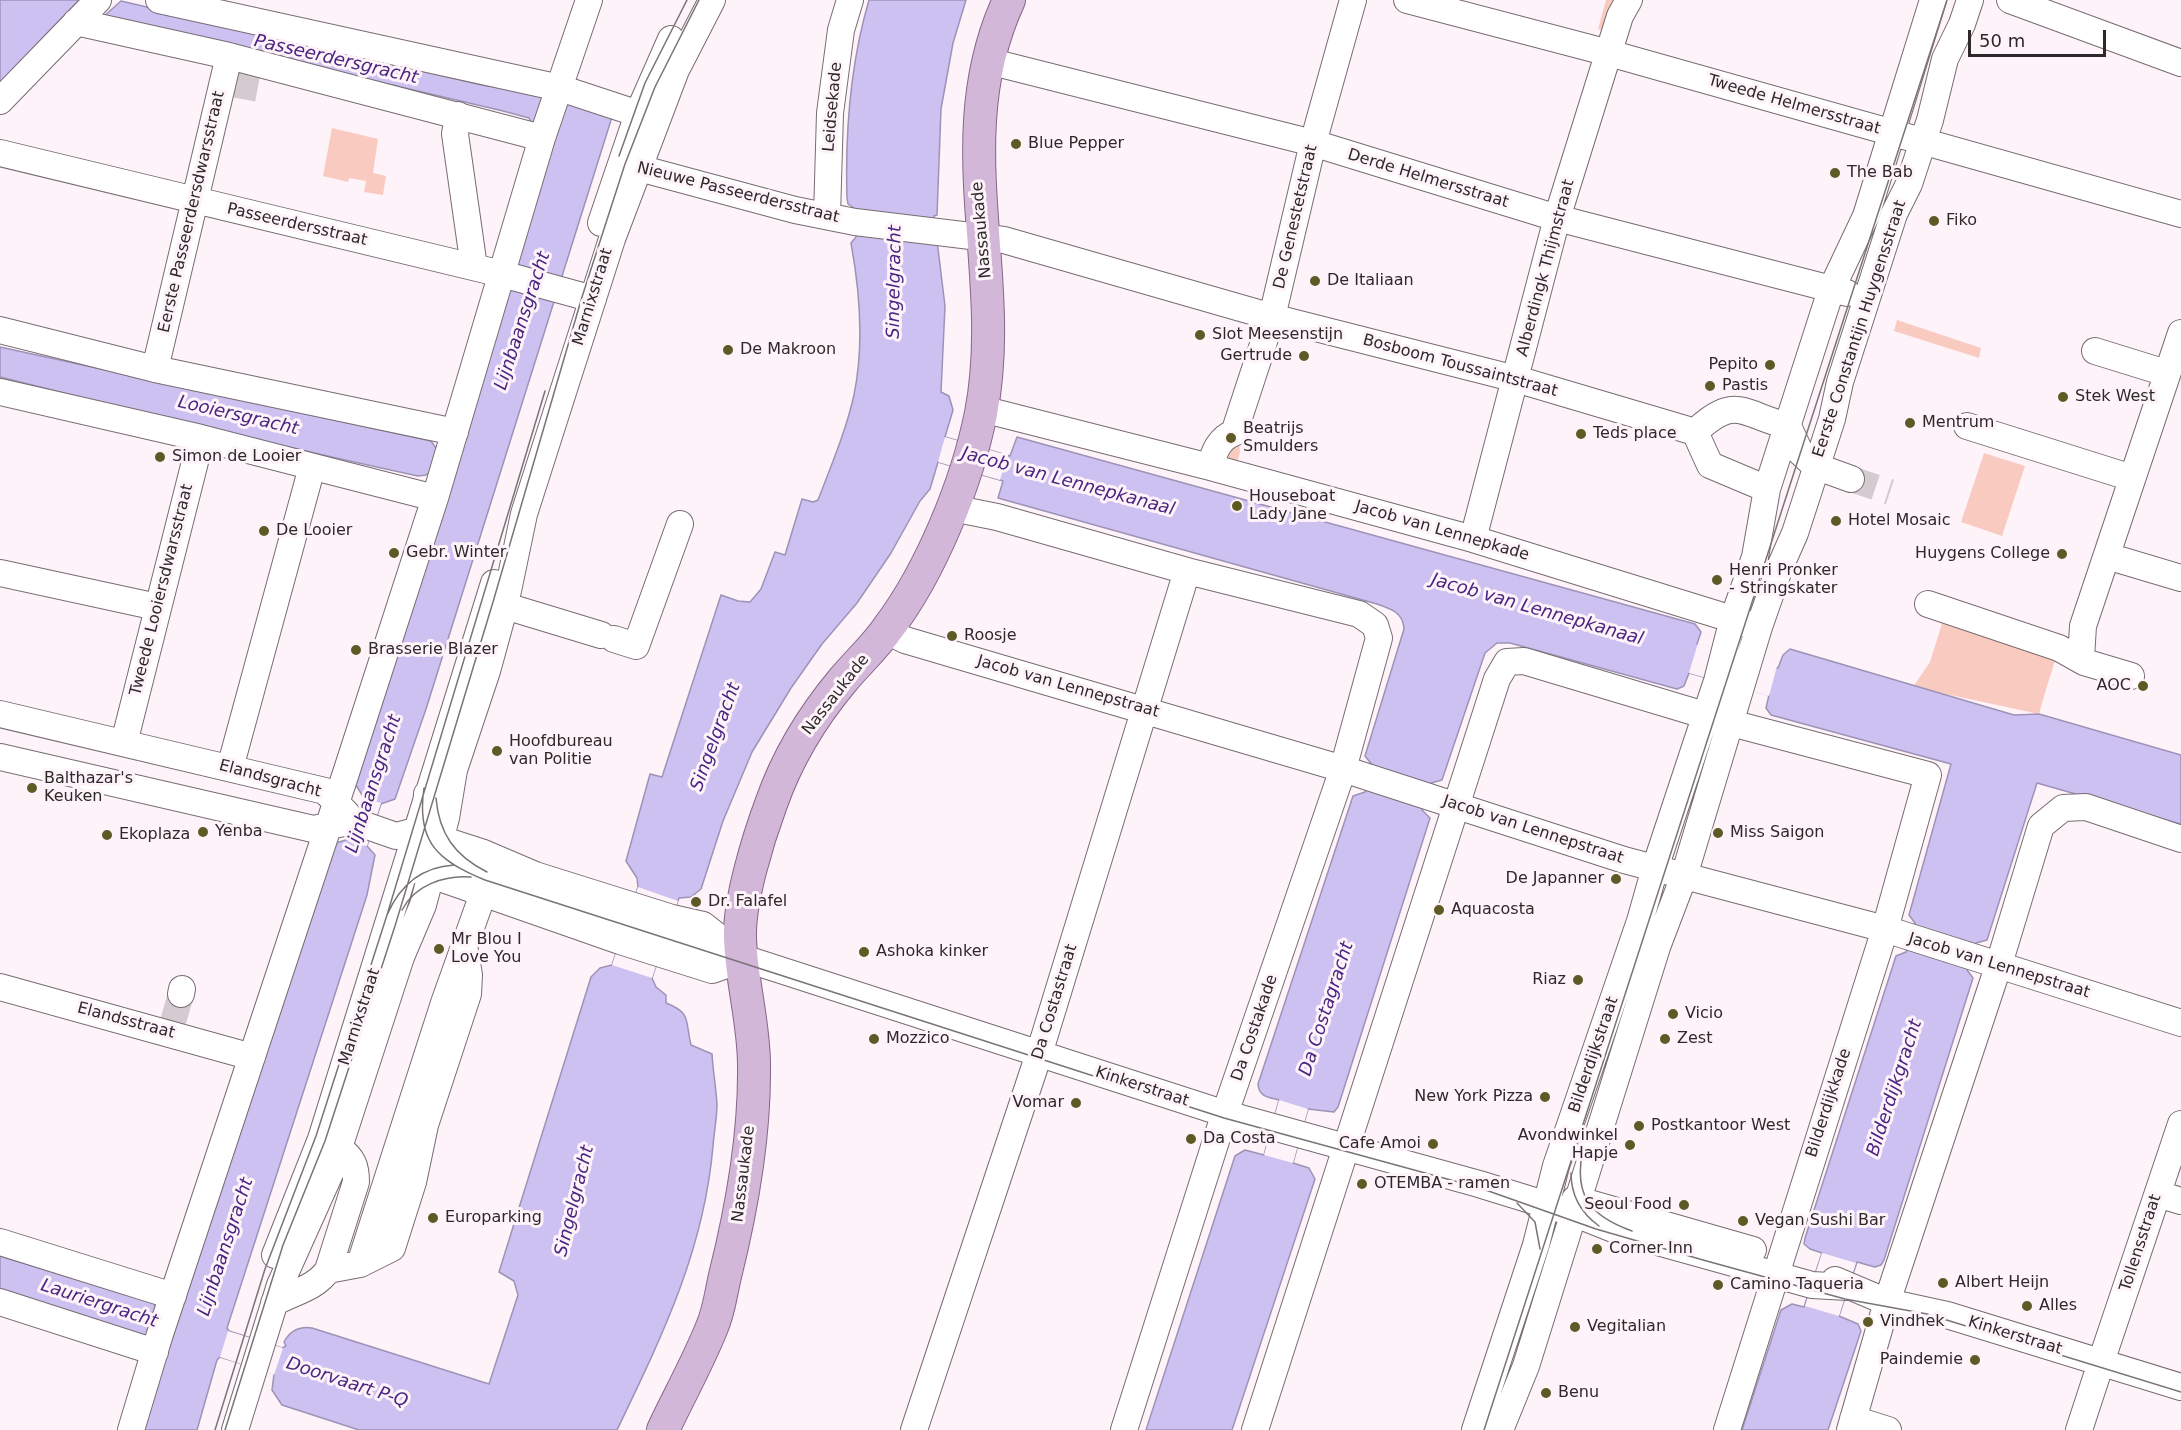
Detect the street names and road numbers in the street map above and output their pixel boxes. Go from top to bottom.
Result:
street label: Leidsekade [820,61,846,153]
street label: Tweede Helmersstraat [1705,71,1883,139]
street label: Eerste Passeerdersdwarsstraat [155,89,229,335]
street label: De Genestetstraat [1270,143,1322,291]
street label: Derde Helmersstraat [1345,145,1511,213]
street label: Nieuwe Passeerdersstraat [635,159,841,227]
street label: Alberdingk Thijmstraat [1513,177,1579,359]
street label: Nassaukade [968,181,996,279]
street label: Eerste Constantijn Huygensstraat [1809,198,1911,460]
street label: Passeerdersstraat [225,200,369,250]
street label: Marnixstraat [569,246,617,348]
street label: Bosboom Toussaintstraat [1360,331,1560,401]
street label: Tweede Looiersdwarsstraat [126,482,198,698]
street label: Jacob van Lennepkade [1353,497,1531,565]
street label: Nassaukade [799,651,873,739]
street label: Jacob van Lennepstraat [975,652,1161,722]
street label: Elandsgracht [217,756,323,802]
street label: Jacob van Lennepstraat [1440,792,1626,868]
street label: Jacob van Lennepstraat [1906,929,2092,1003]
street label: Da Costastraat [1028,942,1082,1062]
street label: Marnixstraat [335,966,385,1068]
street label: Da Costakade [1228,972,1282,1084]
street label: Bilderdijkstraat [1565,994,1623,1116]
street label: Elandsstraat [75,999,177,1043]
street label: Bilderdijkkade [1802,1046,1856,1160]
street label: Kinkerstraat [1093,1063,1191,1111]
street label: Nassaukade [729,1125,759,1223]
street label: Tollensstraat [2116,1192,2166,1294]
street label: Kinkerstraat [1966,1313,2064,1359]

